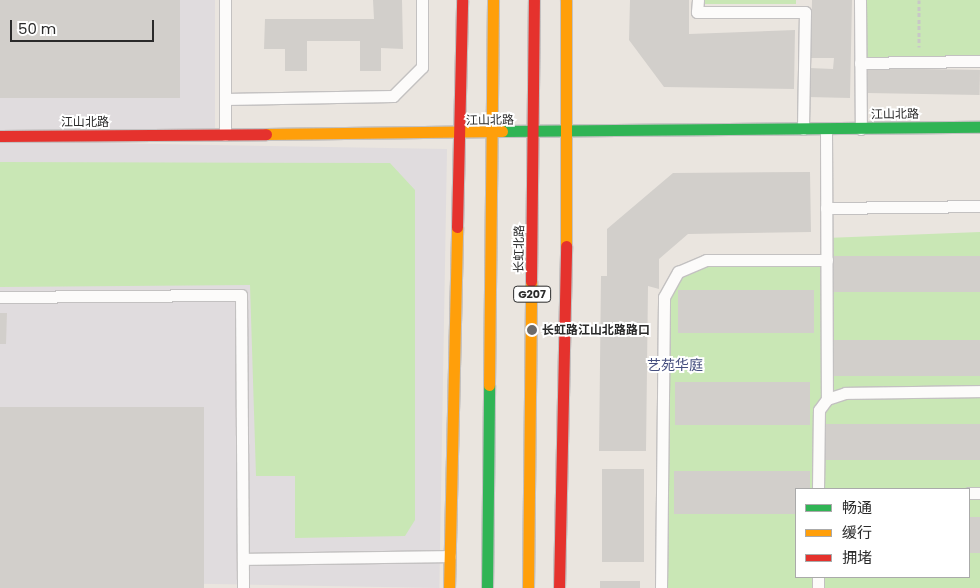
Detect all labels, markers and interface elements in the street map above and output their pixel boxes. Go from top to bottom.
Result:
scale bar [12,10,156,42]
text: 50 m [18,18,56,39]
street label: 江山北路 [871,106,919,122]
street label: 江山北路 [466,112,514,128]
street label: 江山北路 [61,115,109,129]
street label: 长虹北路 [511,225,527,273]
road number: G207 [512,286,552,302]
place label: 长虹路江山北路路口 [542,323,650,337]
marker: 长虹路江山北路路口 [526,324,538,336]
district label: 艺苑华庭 [647,357,703,373]
legend [795,488,970,578]
text: 畅通 [842,497,872,518]
text: 缓行 [842,522,872,543]
text: 拥堵 [842,547,872,568]

